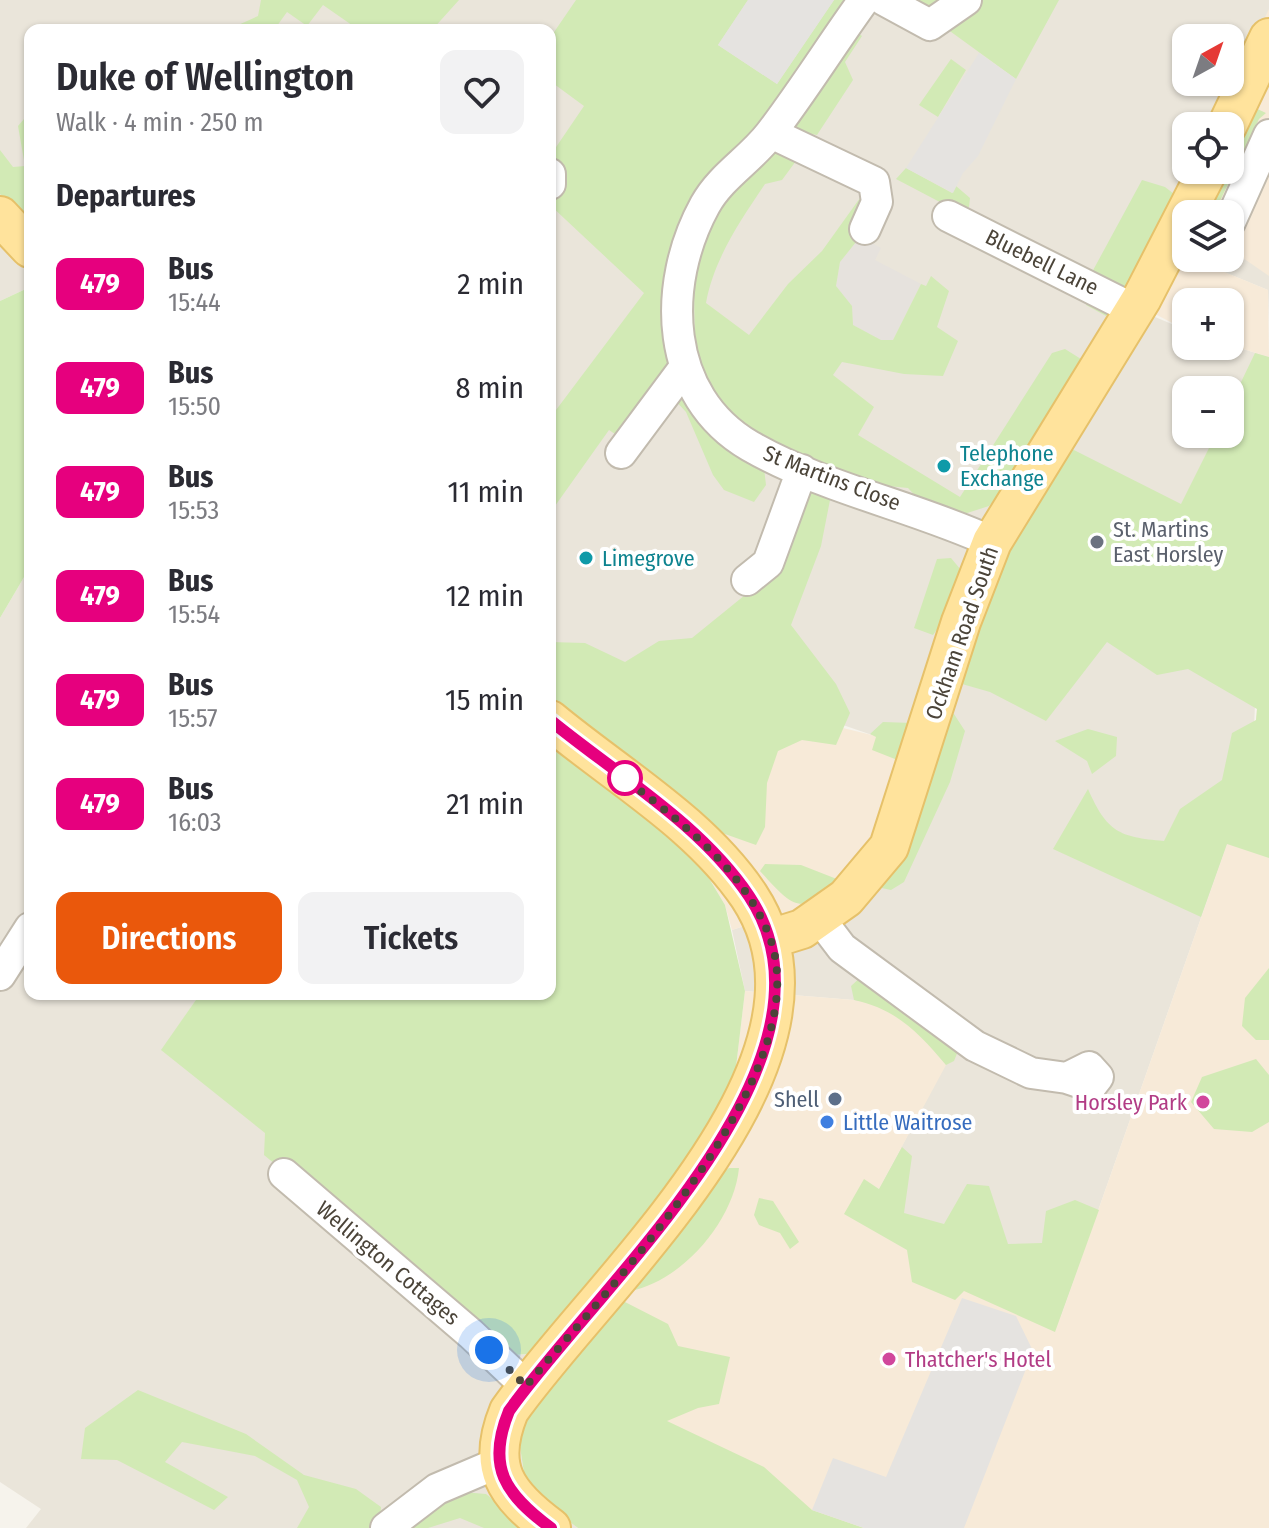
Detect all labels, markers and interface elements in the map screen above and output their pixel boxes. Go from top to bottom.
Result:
north arrow [1172,24,1244,96]
map controls [1172,24,1244,448]
button: heart [440,50,524,134]
text: Duke of Wellington [56,54,354,100]
text: Walk · 4 min · 250 m [56,107,264,138]
button: locate [1172,112,1244,184]
text: Departures [56,178,196,214]
button: layers [1172,200,1244,272]
street label: Bluebell Lane [981,223,1103,301]
text: Bus [168,251,213,287]
text: 2 min [457,266,524,302]
text: 479 [80,267,120,300]
text: 15:44 [168,287,221,318]
button: + [1172,288,1244,360]
text: Bus [168,355,213,391]
text: 8 min [456,370,524,406]
text: 479 [80,371,120,404]
button: − [1172,376,1244,448]
text: 15:50 [168,391,221,422]
street label: St Martins Close [760,439,904,517]
place label: Telephone Exchange [960,440,1054,492]
marker: Telephone Exchange [935,457,953,475]
text: Bus [168,459,213,495]
text: 11 min [448,474,524,510]
text: 479 [80,475,120,508]
text: 15:53 [168,495,219,526]
place label: St. Martins East Horsley [1113,516,1224,568]
marker: St. Martins East Horsley [1088,533,1106,551]
street label: Ockham Road South [920,543,1004,723]
place label: Limegrove [602,545,695,572]
marker: Limegrove [577,549,595,567]
text: Bus [168,563,213,599]
text: 12 min [446,578,524,614]
text: 479 [80,579,120,612]
text: 15:54 [168,599,220,630]
text: Bus [168,667,213,703]
text: 15 min [445,682,524,718]
text: 479 [80,683,120,716]
text: 15:57 [168,703,218,734]
unlabelled marker [608,761,642,795]
text: Bus [168,771,213,807]
text: 21 min [446,786,524,822]
text: 479 [80,787,120,820]
text: 16:03 [168,807,222,838]
button: Directions [56,892,282,984]
button: Tickets [298,892,524,984]
place label: Shell [774,1086,819,1113]
place label: Horsley Park [1075,1089,1188,1116]
marker: Shell [826,1090,844,1108]
marker: Horsley Park [1194,1093,1212,1111]
place label: Little Waitrose [843,1109,972,1136]
marker: Little Waitrose [818,1113,836,1131]
street label: Wellington Cottages [311,1195,465,1331]
your location [469,1330,509,1370]
place label: Thatcher's Hotel [905,1346,1051,1373]
marker: Thatcher's Hotel [880,1350,898,1368]

